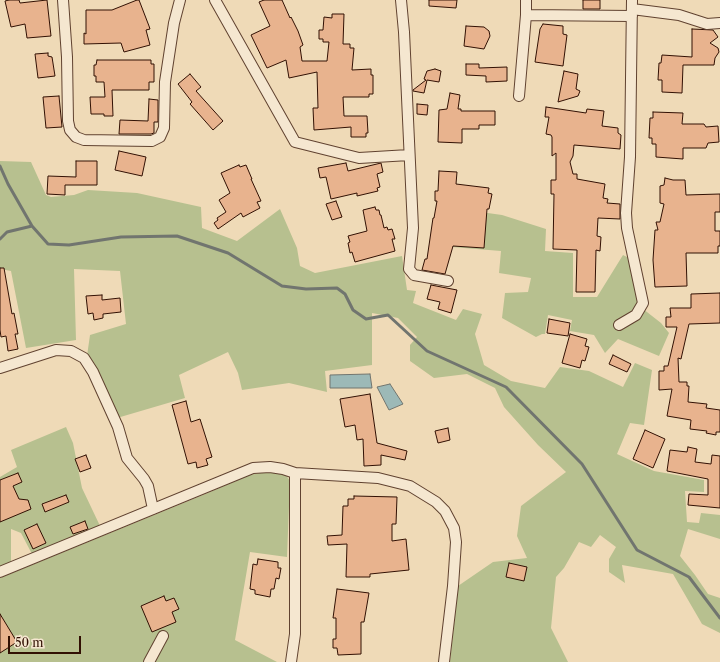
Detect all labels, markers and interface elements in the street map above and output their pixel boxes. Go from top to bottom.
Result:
scale bar [10,628,83,654]
text: 50 m [15,635,44,650]

